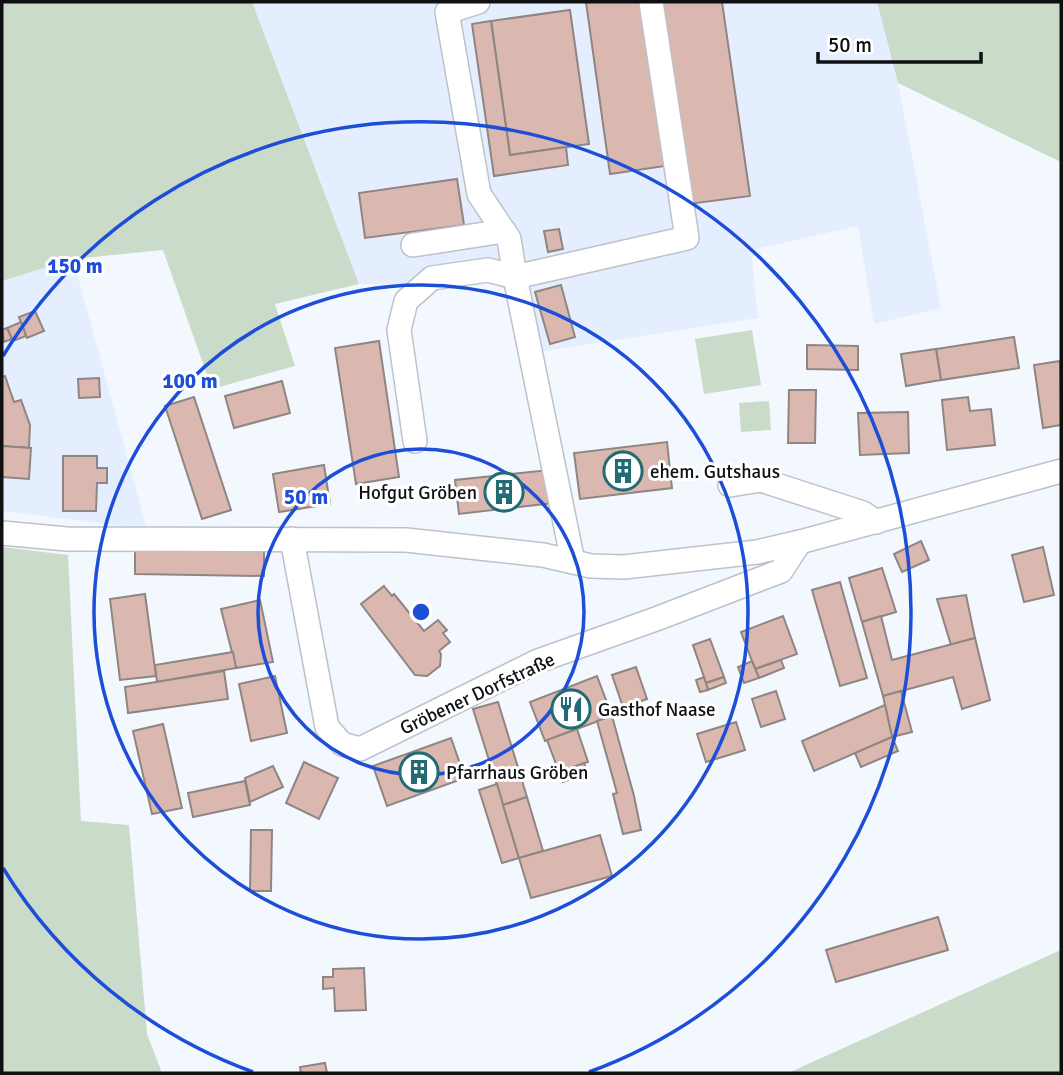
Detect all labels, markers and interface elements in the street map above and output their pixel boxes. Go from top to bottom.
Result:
scale bar [818,21,981,65]
text: 50 m [828,32,872,58]
text: 150 m [47,253,103,279]
text: 100 m [162,368,218,394]
building icon: ehem. Gutshaus [602,450,644,492]
place label: ehem. Gutshaus [650,460,780,484]
building icon: Hofgut Gröben [483,471,525,513]
place label: Hofgut Gröben [358,481,477,505]
text: 50 m [284,484,328,510]
centre of rings [409,600,433,624]
street label: Gröbener Dorfstraße [396,647,559,740]
restaurant icon: Gasthof Naase [550,688,592,730]
place label: Gasthof Naase [598,698,715,722]
building icon: Pfarrhaus Gröben [398,751,440,793]
place label: Pfarrhaus Gröben [446,761,588,785]

